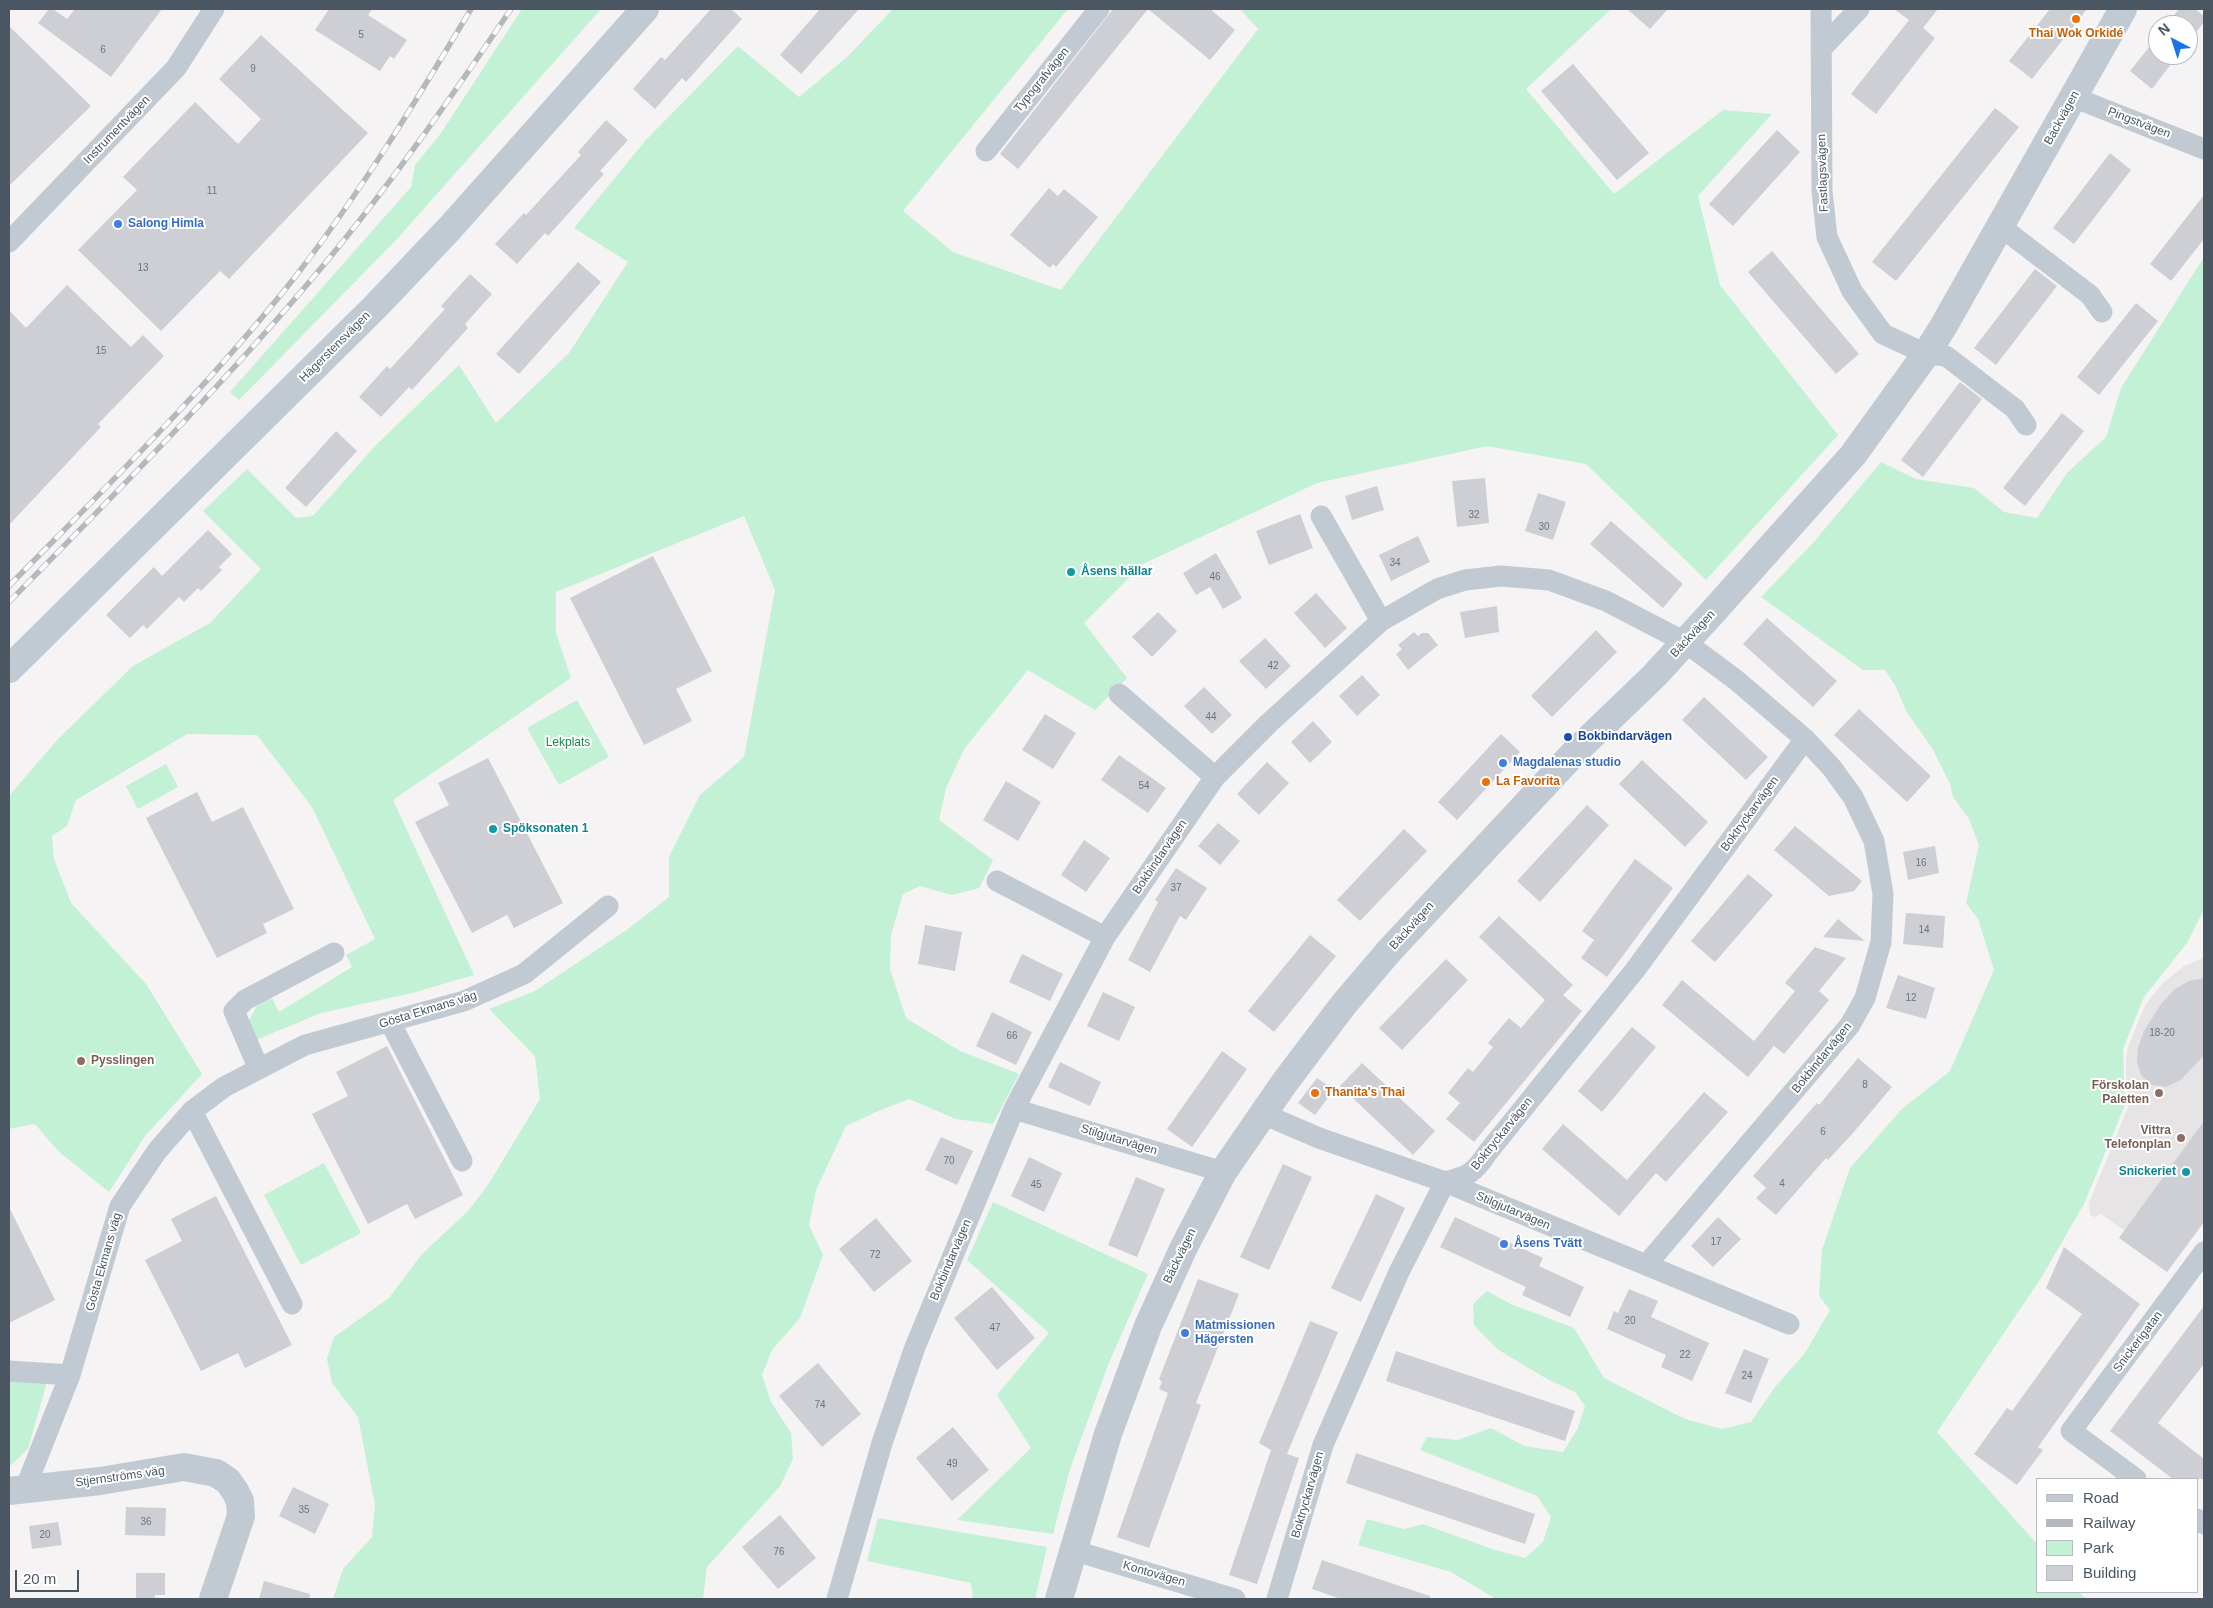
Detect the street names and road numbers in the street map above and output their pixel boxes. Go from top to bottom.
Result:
street label: Typografvägen [1011,45,1073,115]
street label: Bäckvägen [2041,89,2083,147]
street label: Instrumentvägen [81,93,153,167]
street label: Pingstvägen [2106,104,2172,142]
street label: Fastlagsvägen [1814,134,1832,212]
street label: Hägerstensvägen [297,309,373,385]
street label: Bäckvägen [1667,607,1719,661]
street label: Boktryckarvägen [1718,774,1782,854]
street label: Bokbindarvägen [1130,817,1190,897]
street label: Bäckvägen [1387,899,1437,953]
street label: Gösta Ekmans väg [377,988,479,1032]
street label: Bokbindarvägen [1789,1020,1855,1096]
street label: Boktryckarvägen [1468,1095,1536,1173]
street label: Stilgjutarvägen [1079,1122,1159,1158]
street label: Stilgjutarvägen [1474,1189,1552,1233]
street label: Gösta Ekmans väg [83,1211,125,1313]
street label: Bokbindarvägen [927,1217,975,1303]
street label: Bäckvägen [1161,1226,1199,1286]
street label: Snickerigatan [2110,1309,2166,1375]
street label: Boktryckarvägen [1289,1450,1327,1540]
street label: Stjernströms väg [74,1464,166,1490]
street label: Kontovägen [1121,1558,1187,1590]

